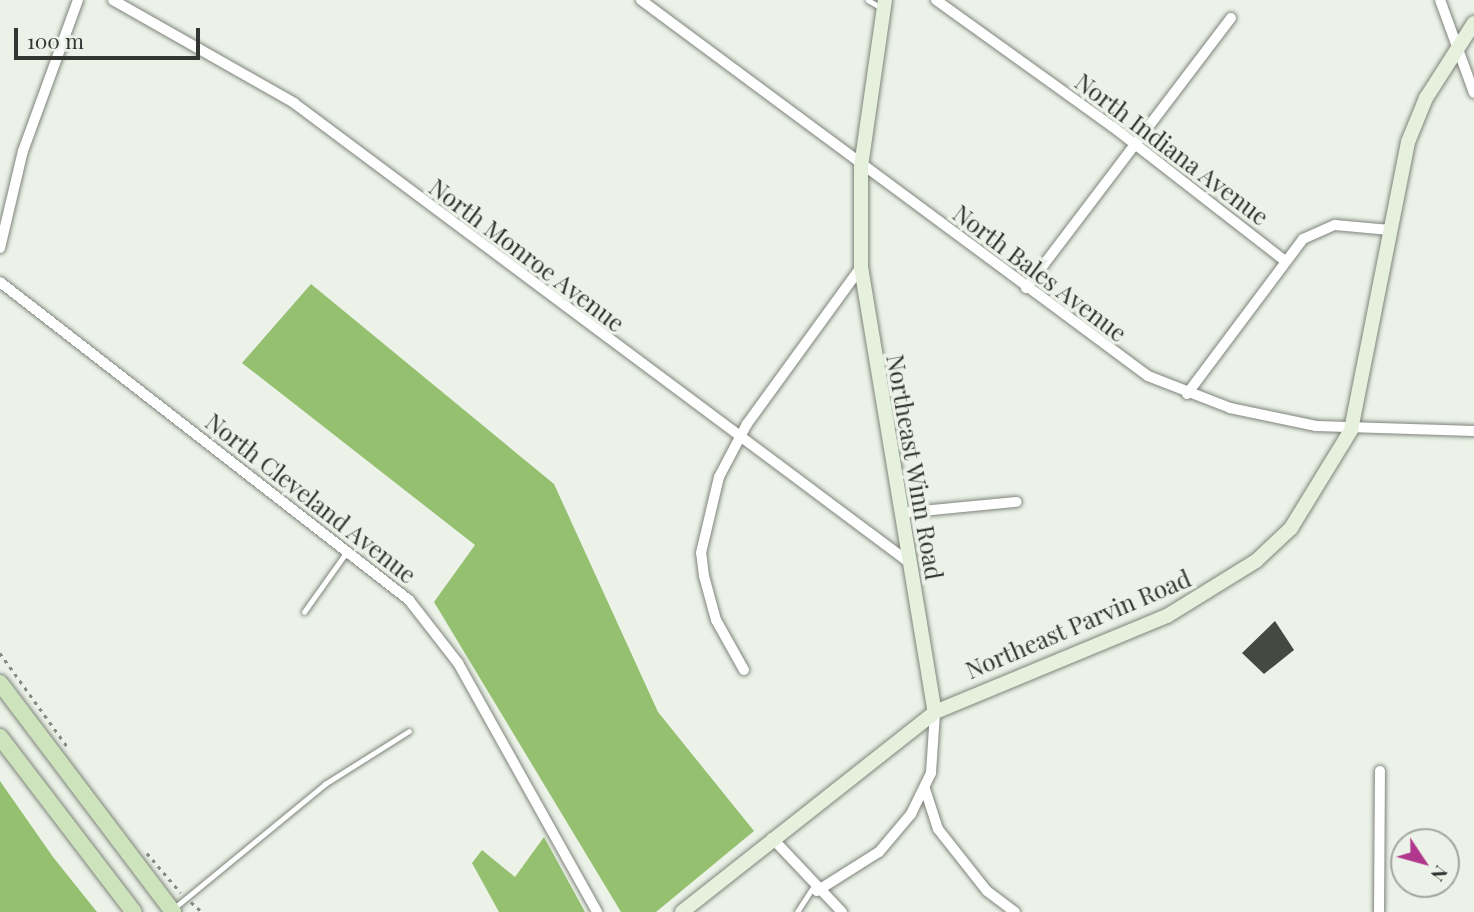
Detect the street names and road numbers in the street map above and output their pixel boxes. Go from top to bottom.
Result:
street label: North Indiana Avenue [1069,67,1275,231]
street label: North Monroe Avenue [423,172,631,338]
street label: North Bales Avenue [947,198,1133,348]
street label: Northeast Winn Road [881,351,949,583]
street label: North Cleveland Avenue [200,407,422,589]
street label: Northeast Parvin Road [961,563,1195,685]

